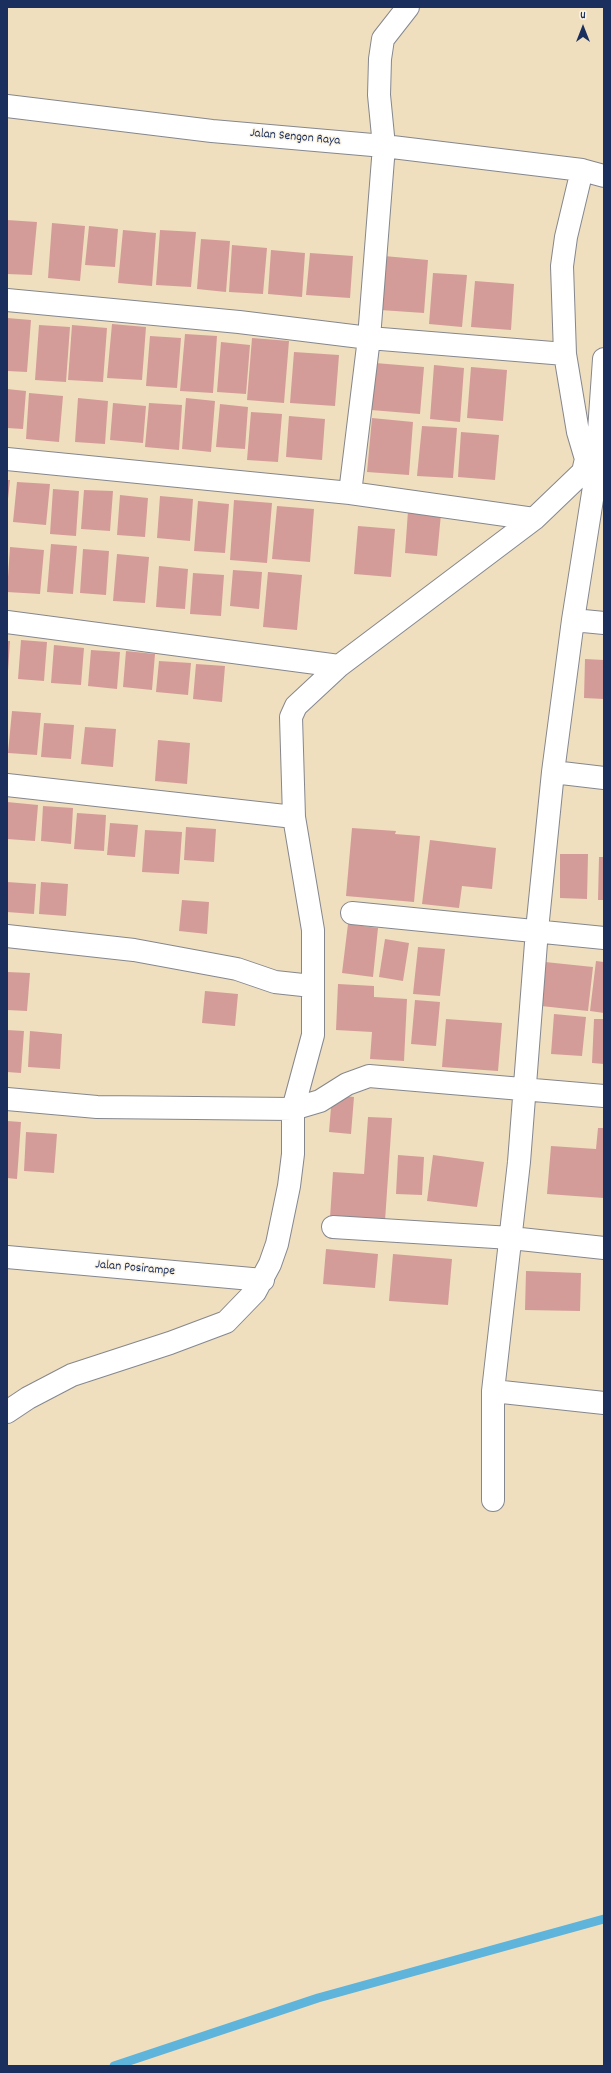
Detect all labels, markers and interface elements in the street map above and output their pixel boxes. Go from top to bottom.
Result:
north arrow [563,8,603,48]
text: U [580,8,586,24]
street label: Jalan Sengon Raya [249,126,341,150]
street label: Jalan Posirampe [94,1258,176,1280]

